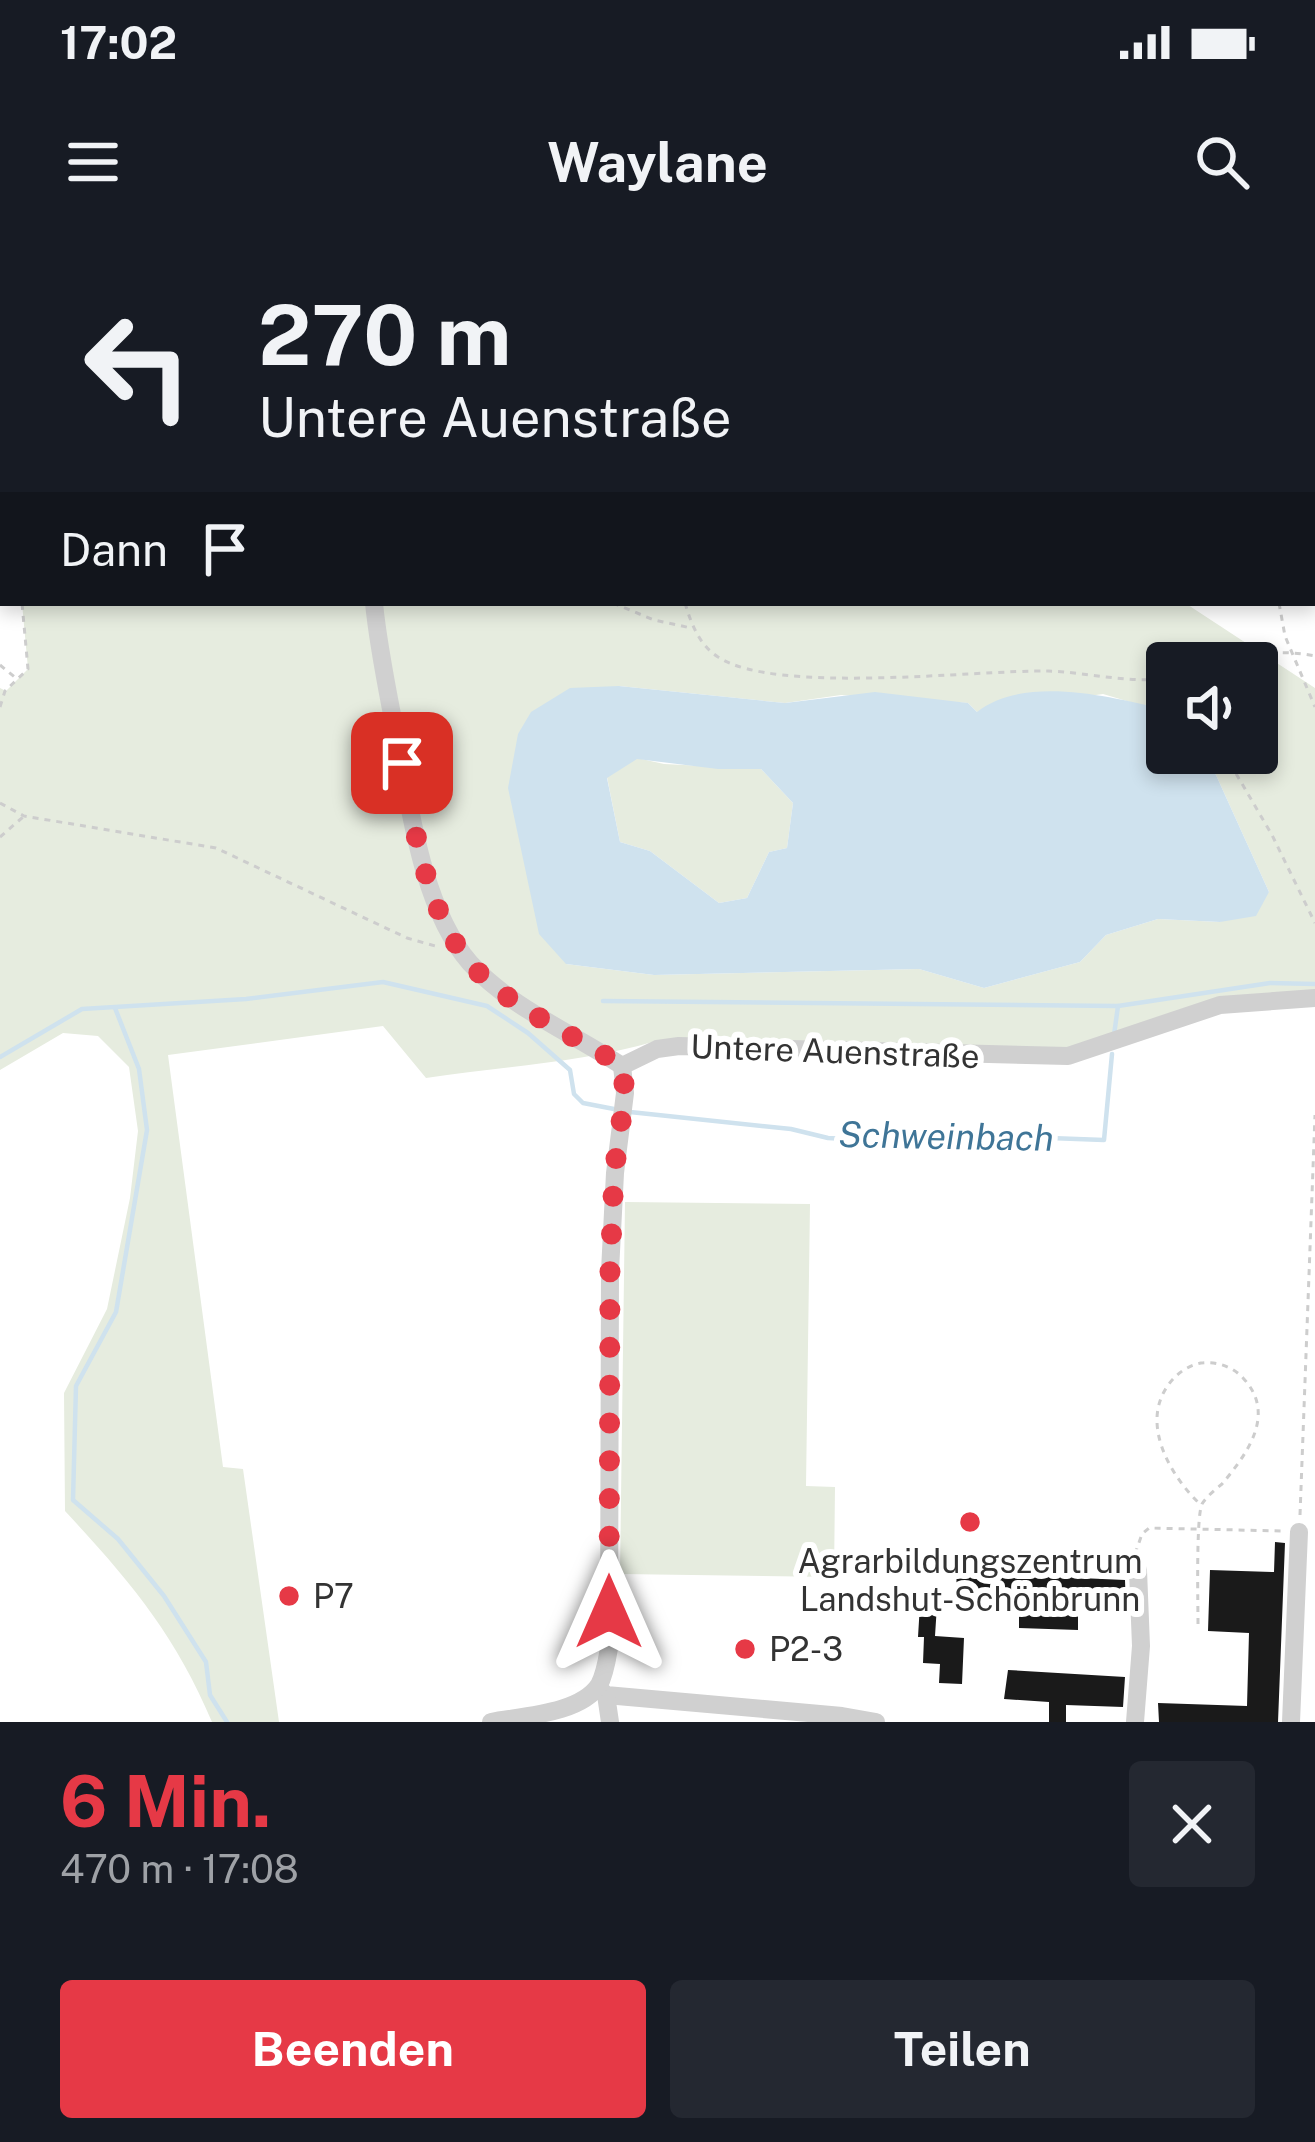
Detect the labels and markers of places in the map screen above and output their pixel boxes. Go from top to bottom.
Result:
pin [351,712,453,814]
marker: Agrarbildungszentrum Landshut-Schönbrunn [957,1509,983,1535]
place label: Agrarbildungszentrum Landshut-Schönbrunn [797,1542,1143,1618]
place label: P7 [313,1577,354,1615]
marker: P7 [276,1583,302,1609]
place label: P2-3 [769,1630,843,1668]
marker: P2-3 [732,1636,758,1662]

